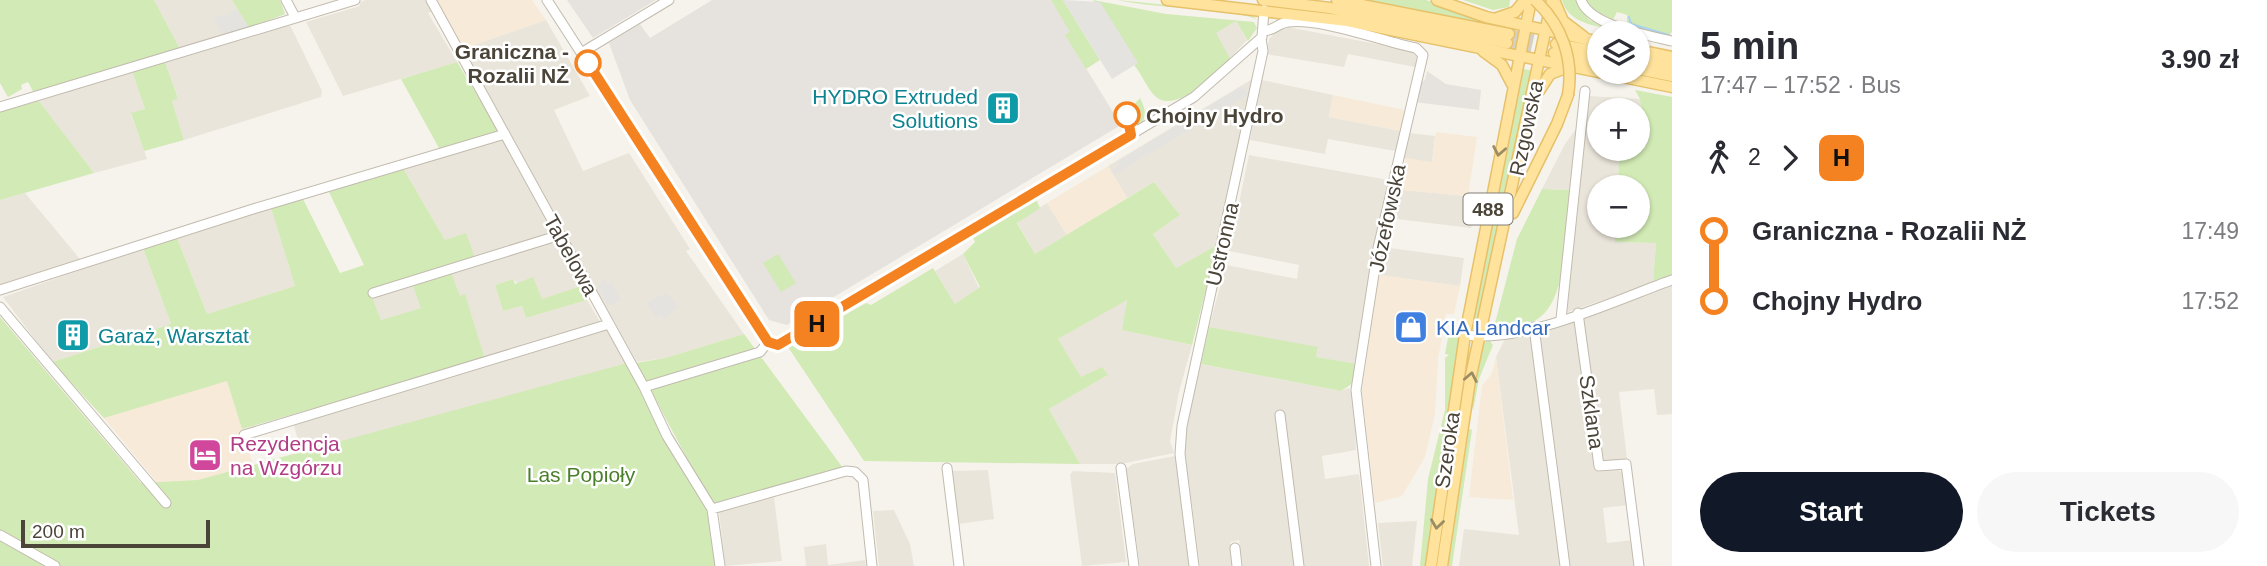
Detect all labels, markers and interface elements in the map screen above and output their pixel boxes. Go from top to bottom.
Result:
map controls [1587,21,1650,238]
button: layers [1587,21,1650,84]
text: 5 min [1700,25,1799,67]
place label: Graniczna - Rozalii NŻ [455,40,569,87]
text: 3.90 zł [2161,44,2239,74]
marker: Graniczna - Rozalii NŻ [575,50,601,76]
text: 17:47 – 17:52 · Bus [1700,72,1901,98]
street label: Rzgowska [1505,78,1547,178]
place label: HYDRO Extruded Solutions [812,85,978,132]
building icon: HYDRO Extruded Solutions [984,89,1022,127]
button: + [1587,98,1650,161]
marker: Chojny Hydro [1114,102,1140,128]
place label: Chojny Hydro [1146,104,1284,127]
icon: walk [1700,139,1738,177]
icon: forward [1771,139,1809,177]
text: 2 [1748,144,1761,170]
text: H [1833,144,1850,171]
one-way arrow [1493,145,1508,157]
street label: Józefowska [1364,162,1410,274]
button: − [1587,175,1650,238]
road number: 488 [1464,194,1512,224]
street label: Ustronna [1201,200,1243,288]
street label: Tabelowa [539,211,603,300]
text: Graniczna - Rozalii NŻ [1752,216,2027,246]
text: 17:49 [2181,218,2239,244]
text: Chojny Hydro [1752,286,1922,316]
text: 17:52 [2181,288,2239,314]
line badge: H [794,301,840,347]
shop icon: KIA Landcar [1392,308,1430,346]
text: H [808,310,826,337]
building icon: Garaż, Warsztat [54,316,92,354]
place label: KIA Landcar [1436,316,1550,339]
place label: Garaż, Warsztat [98,324,249,347]
one-way arrow [1462,371,1477,383]
street label: Szklana [1575,373,1609,451]
street label: Szeroka [1430,410,1464,490]
place label: Rezydencja na Wzgórzu [230,432,342,479]
hotel icon: Rezydencja na Wzgórzu [186,436,224,474]
park label: Las Popioły [527,463,636,486]
button: Start [1700,472,1963,552]
button: Tickets [1977,472,2239,552]
scale bar [21,517,210,549]
one-way arrow [1430,518,1445,529]
text: 200 m [32,521,85,542]

